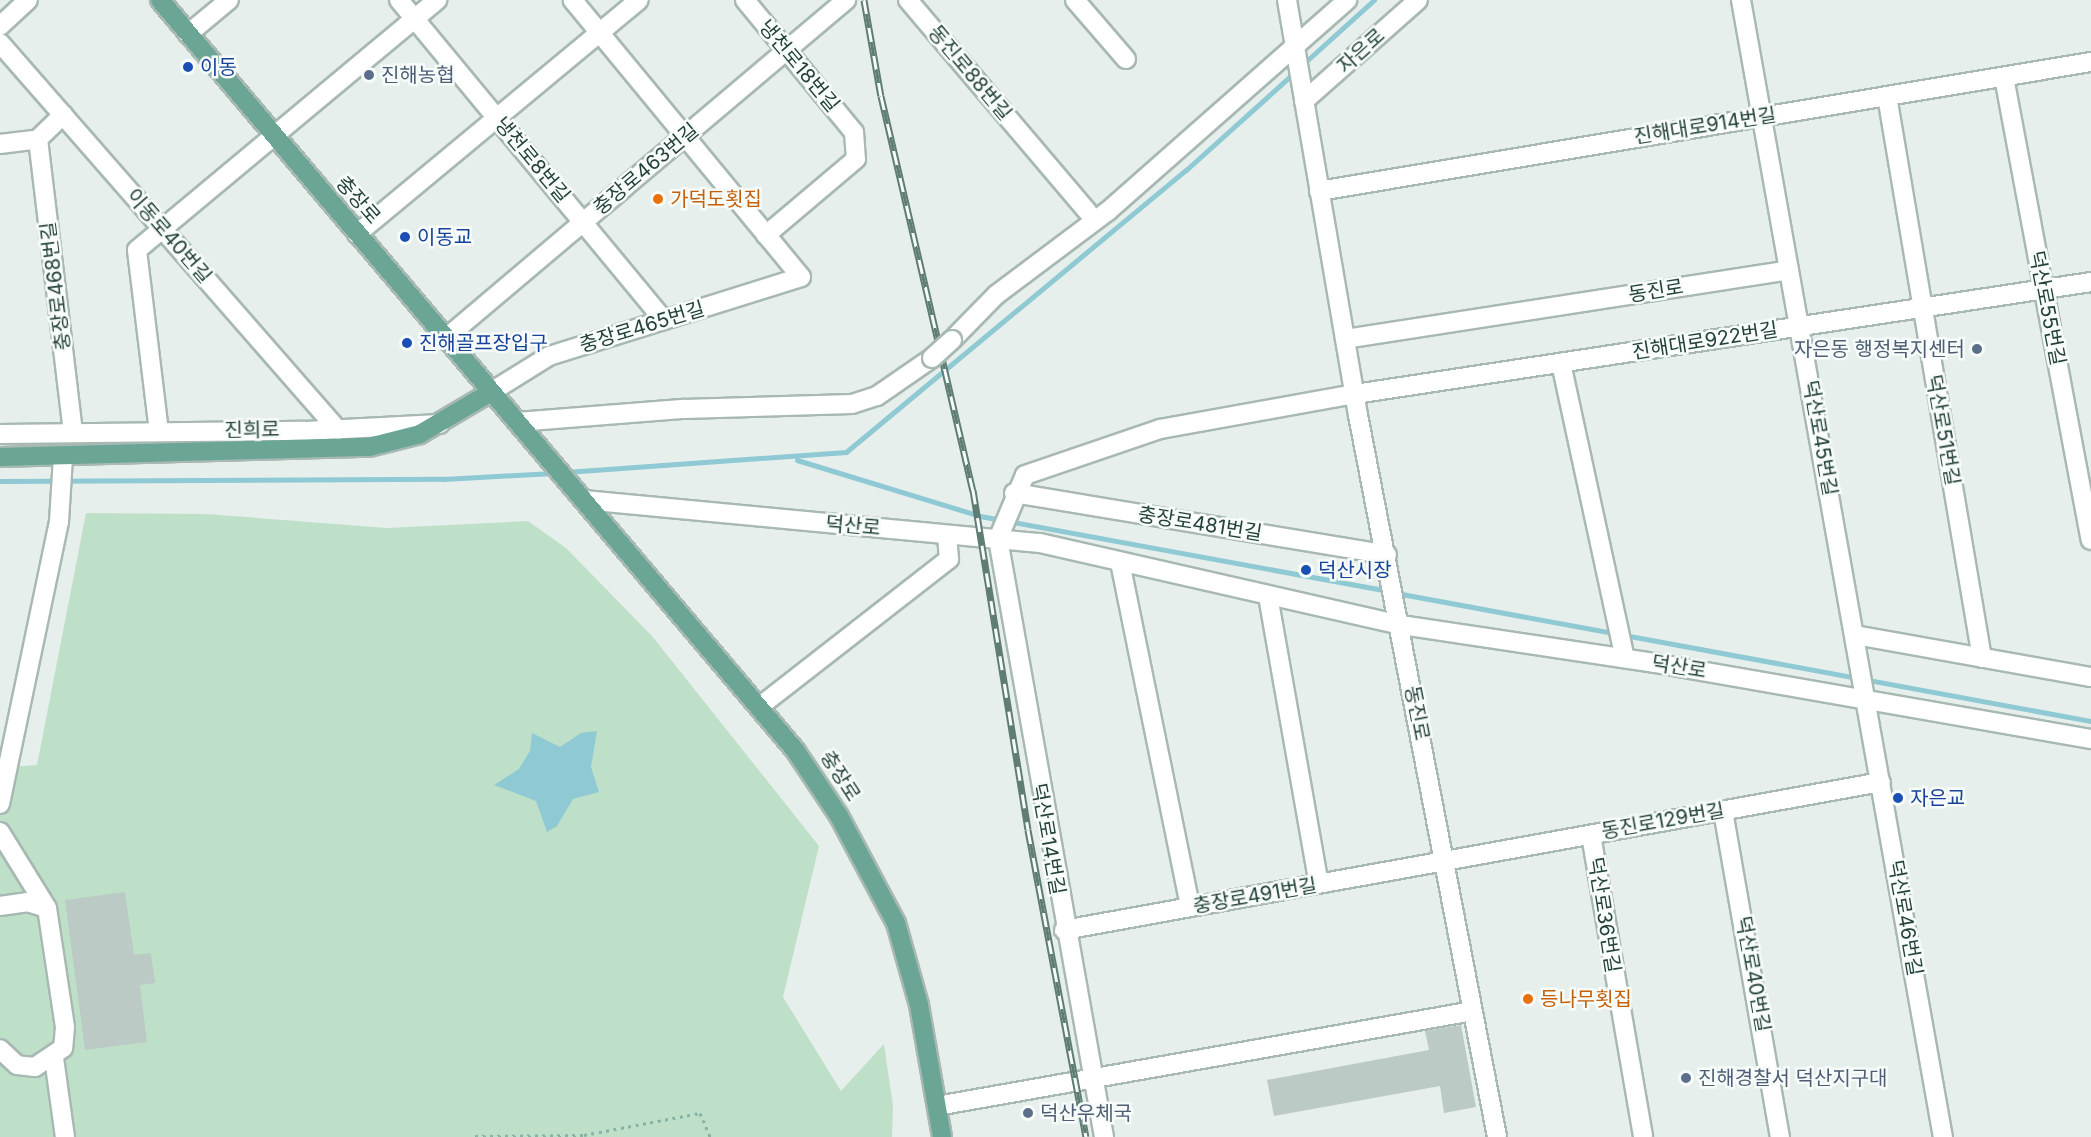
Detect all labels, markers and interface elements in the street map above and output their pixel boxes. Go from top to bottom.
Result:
street label: 냉천로18번길 [754,15,844,117]
street label: 동진로88번길 [923,21,1017,125]
street label: 자은로 [1332,24,1390,78]
place label: 이동 [200,55,237,79]
marker: 이동 [181,60,195,74]
place label: 진해농협 [381,63,455,87]
marker: 진해농협 [362,68,376,82]
street label: 진해대로914번길 [1632,103,1778,149]
street label: 냉천로8번길 [489,112,575,208]
street label: 충장로463번길 [589,118,703,220]
street label: 충장로 [331,171,385,229]
street label: 이동로40번길 [121,184,217,288]
place label: 가덕도횟집 [670,187,762,211]
marker: 가덕도횟집 [651,192,665,206]
street label: 충장로468번길 [36,220,76,352]
place label: 이동교 [417,225,472,249]
marker: 이동교 [398,230,412,244]
street label: 덕산로55번길 [2024,249,2070,367]
street label: 동진로 [1627,275,1685,307]
street label: 충장로465번길 [577,297,707,357]
street label: 진해대로922번길 [1630,318,1780,364]
place label: 진해골프장입구 [419,331,548,355]
marker: 진해골프장입구 [400,336,414,350]
place label: 자은동 행정복지센터 [1794,337,1965,361]
marker: 자은동 행정복지센터 [1970,342,1984,356]
street label: 덕산로51번길 [1921,373,1965,487]
street label: 덕산로45번길 [1798,378,1842,498]
street label: 진희로 [224,418,280,442]
street label: 충장로481번길 [1136,502,1264,546]
street label: 덕산로 [824,512,882,540]
place label: 덕산시장 [1318,558,1392,582]
marker: 덕산시장 [1299,563,1313,577]
street label: 덕산로 [1650,651,1708,683]
street label: 동진로 [1400,684,1434,742]
street label: 충장로 [815,746,865,806]
street label: 덕산로14번길 [1026,781,1070,897]
place label: 자은교 [1910,786,1965,810]
marker: 자은교 [1891,791,1905,805]
street label: 동진로129번길 [1599,798,1727,844]
street label: 덕산로36번길 [1583,855,1625,975]
street label: 덕산로46번길 [1883,858,1927,978]
street label: 충장로491번길 [1191,873,1319,919]
street label: 덕산로40번길 [1731,914,1775,1034]
place label: 등나무횟집 [1540,987,1632,1011]
marker: 등나무횟집 [1521,992,1535,1006]
place label: 진해경찰서 덕산지구대 [1698,1066,1888,1090]
marker: 진해경찰서 덕산지구대 [1679,1071,1693,1085]
place label: 덕산우체국 [1040,1101,1132,1125]
marker: 덕산우체국 [1021,1106,1035,1120]

